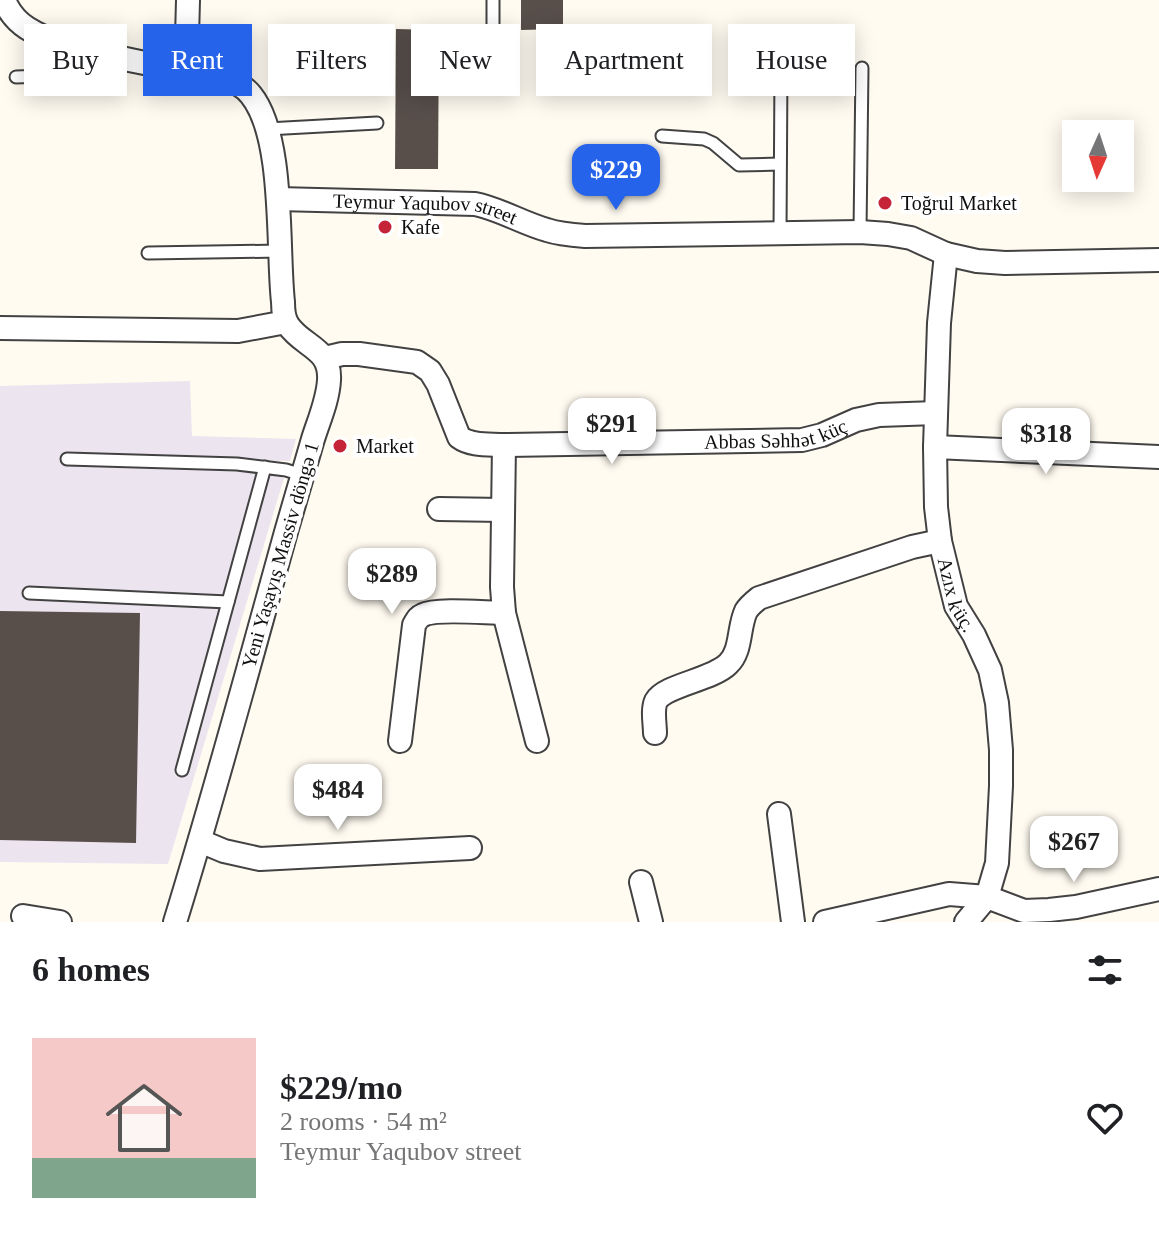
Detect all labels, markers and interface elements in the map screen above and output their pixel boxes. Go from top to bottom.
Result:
chip: Buy [24,24,127,96]
chip: Rent [143,24,252,96]
chip: Filters [268,24,395,96]
chip: New [411,24,520,96]
chip: Apartment [536,24,712,96]
chip: House [728,24,855,96]
north arrow [1062,120,1134,192]
map controls [1062,120,1134,192]
pin: $229 [569,144,663,212]
text: $229 [590,155,642,184]
street label: Teymur Yaqubov street [333,189,521,229]
place label: Toğrul Market [901,192,1017,215]
marker: Toğrul Market [876,194,894,212]
place label: Kafe [401,216,440,238]
marker: Kafe [376,218,394,236]
pin: $291 [565,398,659,466]
pin: $318 [999,408,1093,476]
text: $291 [586,409,638,438]
street label: Abbas Səhhət küç [704,414,851,453]
text: $318 [1020,419,1072,448]
place label: Market [356,435,414,457]
marker: Market [331,437,349,455]
street label: Yeni Yaşayış Massiv döngə 1 [237,439,324,671]
pin: $289 [345,548,439,616]
street label: Azıx küç. [933,555,980,636]
text: $289 [366,559,418,588]
pin: $484 [291,764,385,832]
text: $484 [312,775,364,804]
pin: $267 [1027,816,1121,884]
text: $267 [1048,827,1100,856]
icon: filters [1083,948,1127,992]
text: 6 homes [32,951,150,988]
text: $229/mo [280,1069,403,1106]
icon: home [96,1070,192,1166]
icon: heart [1083,1096,1127,1140]
text: 2 rooms · 54 m² [280,1107,447,1136]
text: Teymur Yaqubov street [280,1137,522,1166]

